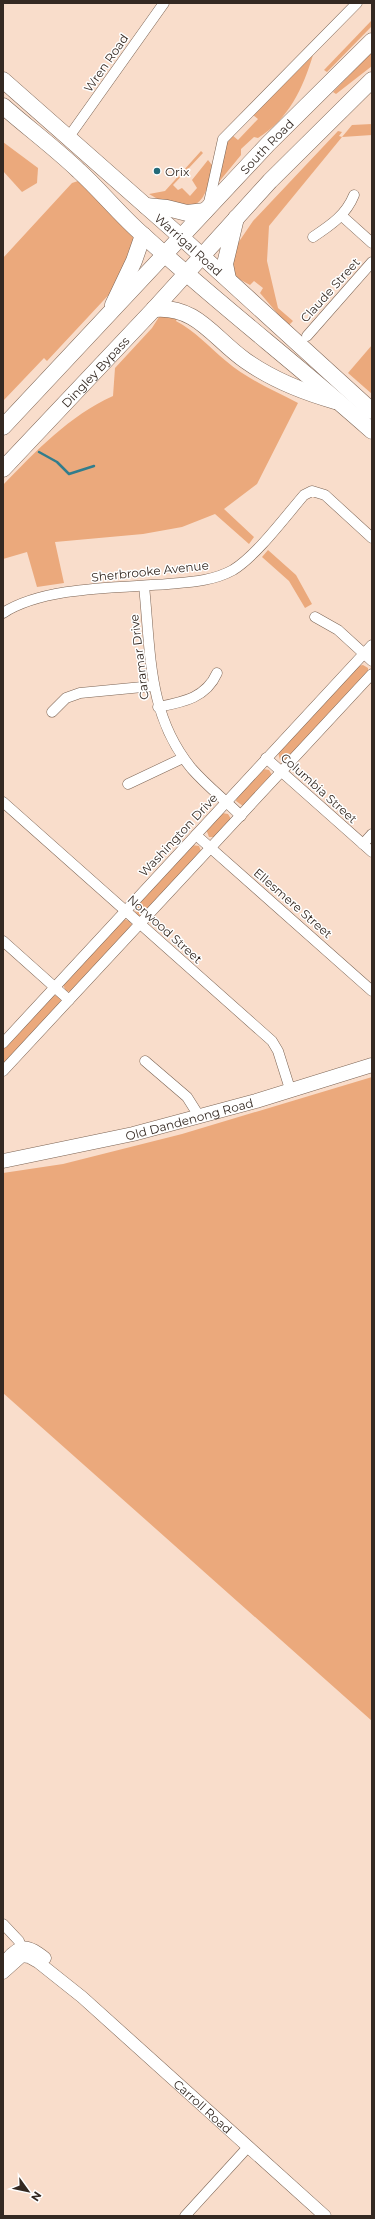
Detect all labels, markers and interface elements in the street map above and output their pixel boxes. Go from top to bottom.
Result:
street label: Wren Road [81,31,131,95]
street label: South Road [237,116,296,177]
place label: Orix [165,164,190,179]
marker: Orix [152,166,162,176]
street label: Warrigal Road [152,210,226,279]
street label: Claude Street [297,255,363,325]
street label: Dingley Bypass [58,333,132,410]
street label: Sherbrooke Avenue [91,557,209,585]
street label: Caramar Drive [126,613,152,701]
street label: Columbia Street [278,750,360,826]
street label: Washington Drive [136,790,220,880]
street label: Ellesmere Street [251,865,335,941]
street label: Norwood Street [125,892,206,967]
street label: Old Dandenong Road [124,1095,255,1143]
street label: Carroll Road [171,2076,235,2136]
north arrow [8,2171,48,2211]
text: N [28,2189,45,2204]

